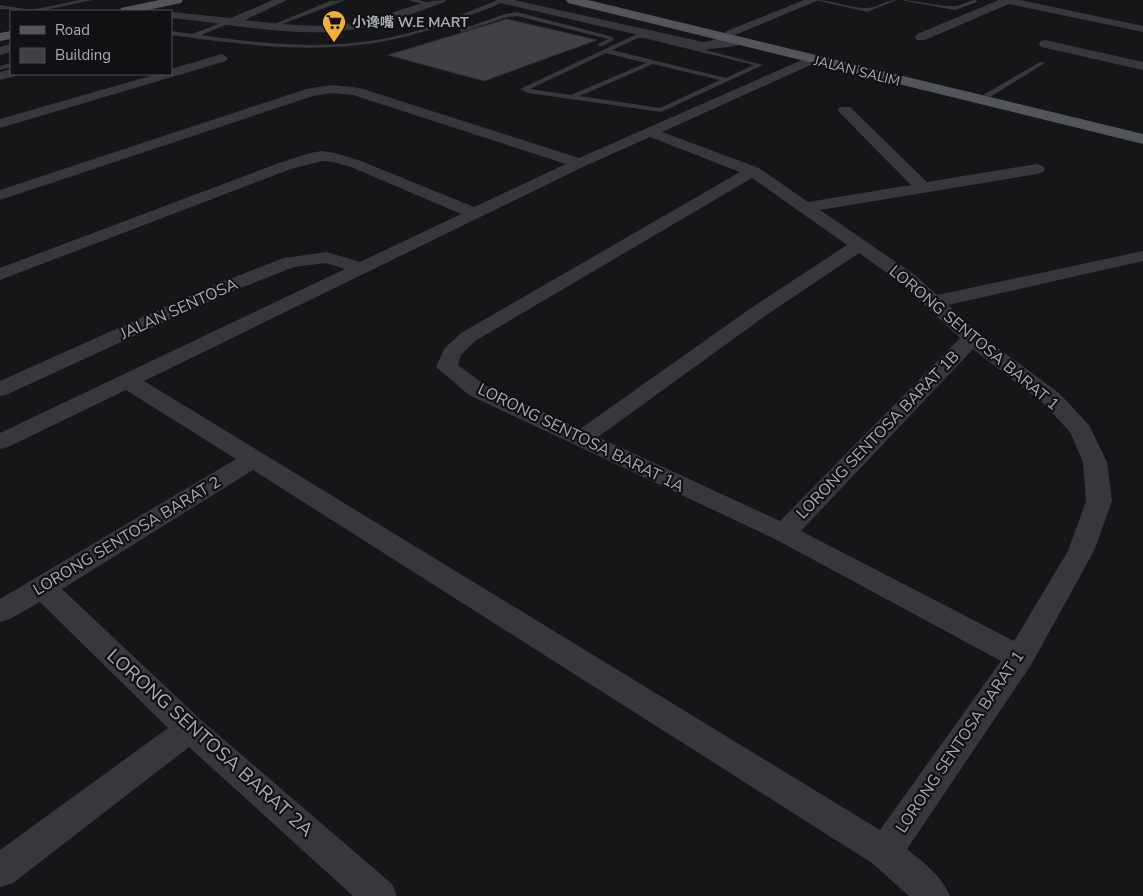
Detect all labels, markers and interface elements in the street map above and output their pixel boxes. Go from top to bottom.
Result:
supermarket icon: 小谗嘴 W.E MART [321,9,347,43]
legend [10,10,172,75]
place label: 小谗嘴 W.E MART [352,13,469,32]
text: Road [55,20,90,40]
text: Building [55,45,111,65]
street label: JALAN SALIM [811,51,902,91]
street label: LORONG SENTOSA BARAT 1 [884,260,1064,416]
street label: JALAN SENTOSA [116,273,242,345]
street label: LORONG SENTOSA BARAT 1B [792,346,964,524]
street label: LORONG SENTOSA BARAT 1A [474,378,688,498]
street label: LORONG SENTOSA BARAT 2 [29,471,225,601]
street label: LORONG SENTOSA BARAT 2A [101,643,319,843]
street label: LORONG SENTOSA BARAT 1 [891,647,1029,837]

